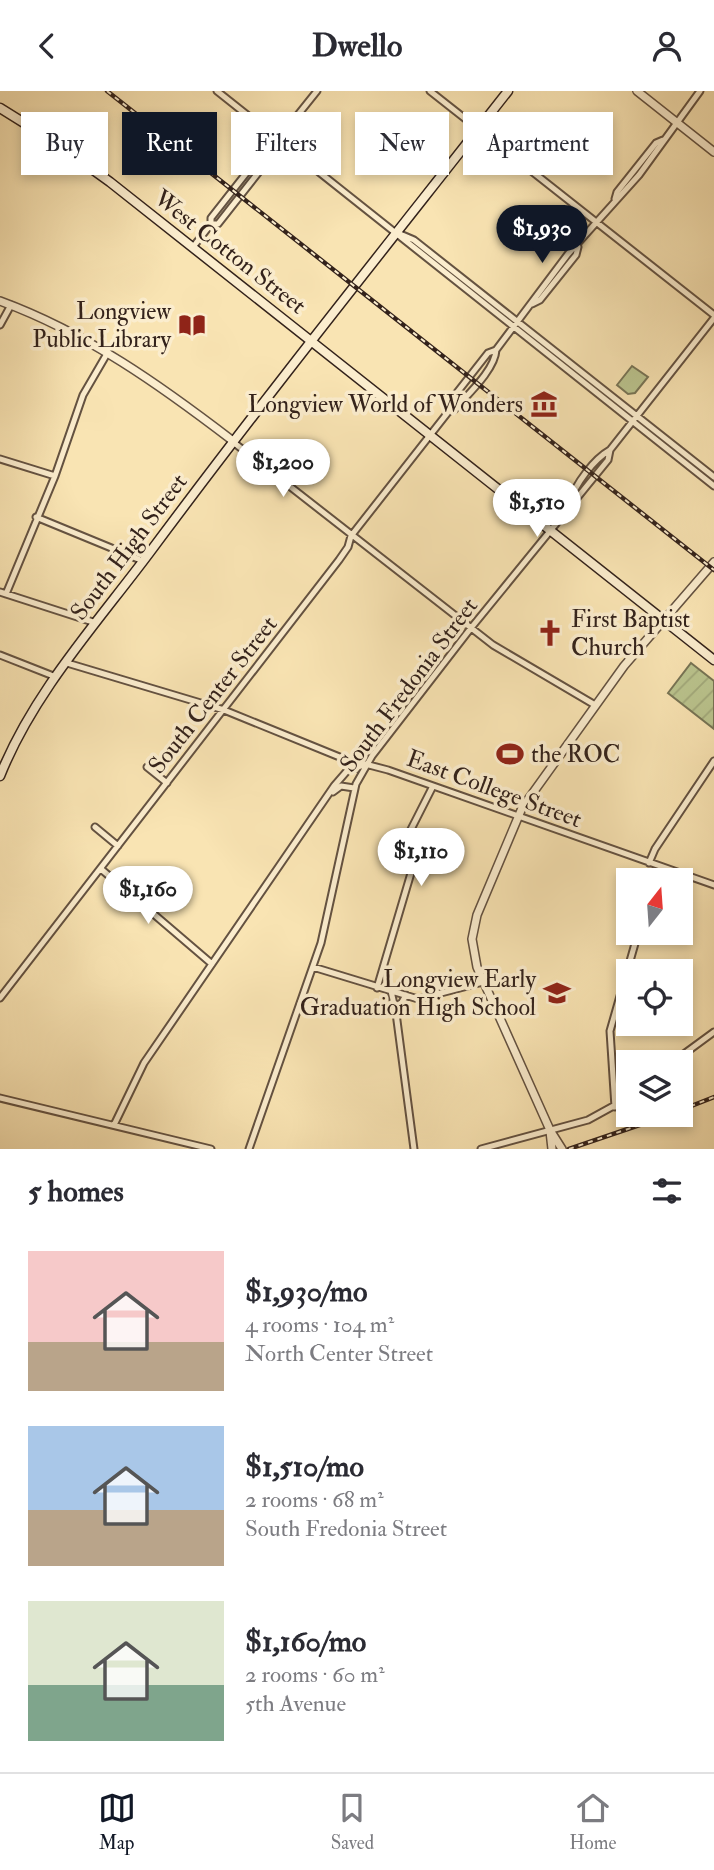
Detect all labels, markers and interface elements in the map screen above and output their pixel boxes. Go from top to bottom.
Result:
text: Dwello [312,26,402,66]
icon: back [28,27,66,65]
icon: person [648,27,686,65]
chip: Buy [21,112,108,175]
chip: Rent [122,112,217,175]
chip: Filters [231,112,341,175]
chip: New [355,112,449,175]
chip: Apartment [463,112,613,175]
street label: West Cotton Street [147,182,313,321]
pin: $1,930 [485,205,599,265]
text: $1,930 [512,213,572,242]
place label: Longview Public Library [32,296,172,355]
library icon: Longview Public Library [177,310,207,340]
place label: Longview World of Wonders [248,389,523,420]
museum icon: Longview World of Wonders [529,389,559,419]
pin: $1,200 [226,439,340,499]
text: $1,200 [252,447,314,476]
street label: South High Street [64,467,194,627]
pin: $1,510 [480,479,594,539]
text: $1,510 [509,487,565,516]
street label: South Fredonia Street [333,591,485,779]
place label: First Baptist Church [571,604,690,663]
street label: South Center Street [142,610,284,780]
church icon: First Baptist Church [535,618,565,648]
sports icon: the ROC [495,739,525,769]
place label: the ROC [531,739,620,770]
street label: East College Street [402,743,586,835]
pin: $1,110 [364,829,478,888]
text: $1,110 [394,836,448,865]
pin: $1,160 [91,867,205,926]
north arrow [616,868,693,945]
map controls [616,868,693,1127]
text: $1,160 [119,874,177,903]
button: locate [616,959,693,1036]
place label: Longview Early Graduation High School [300,964,536,1023]
school or university icon: Longview Early Graduation High School [542,978,572,1008]
button: layers [616,1050,693,1127]
icon: filters [648,1172,686,1210]
text: 5 homes [28,1173,124,1210]
text: $1,930/mo [245,1273,367,1310]
icon: home [84,1279,168,1363]
text: 4 rooms · 104 m² [245,1310,394,1339]
text: North Center Street [245,1339,433,1368]
text: $1,510/mo [245,1448,364,1485]
icon: home [84,1454,168,1538]
text: 2 rooms · 68 m² [245,1485,384,1514]
text: South Fredonia Street [245,1514,447,1543]
text: $1,160/mo [245,1623,366,1660]
icon: home [84,1629,168,1713]
text: 2 rooms · 60 m² [245,1660,385,1689]
text: 5th Avenue [245,1689,346,1718]
tab: Map [98,1789,136,1855]
tab: Saved [331,1789,374,1855]
tab: Home [569,1789,616,1855]

